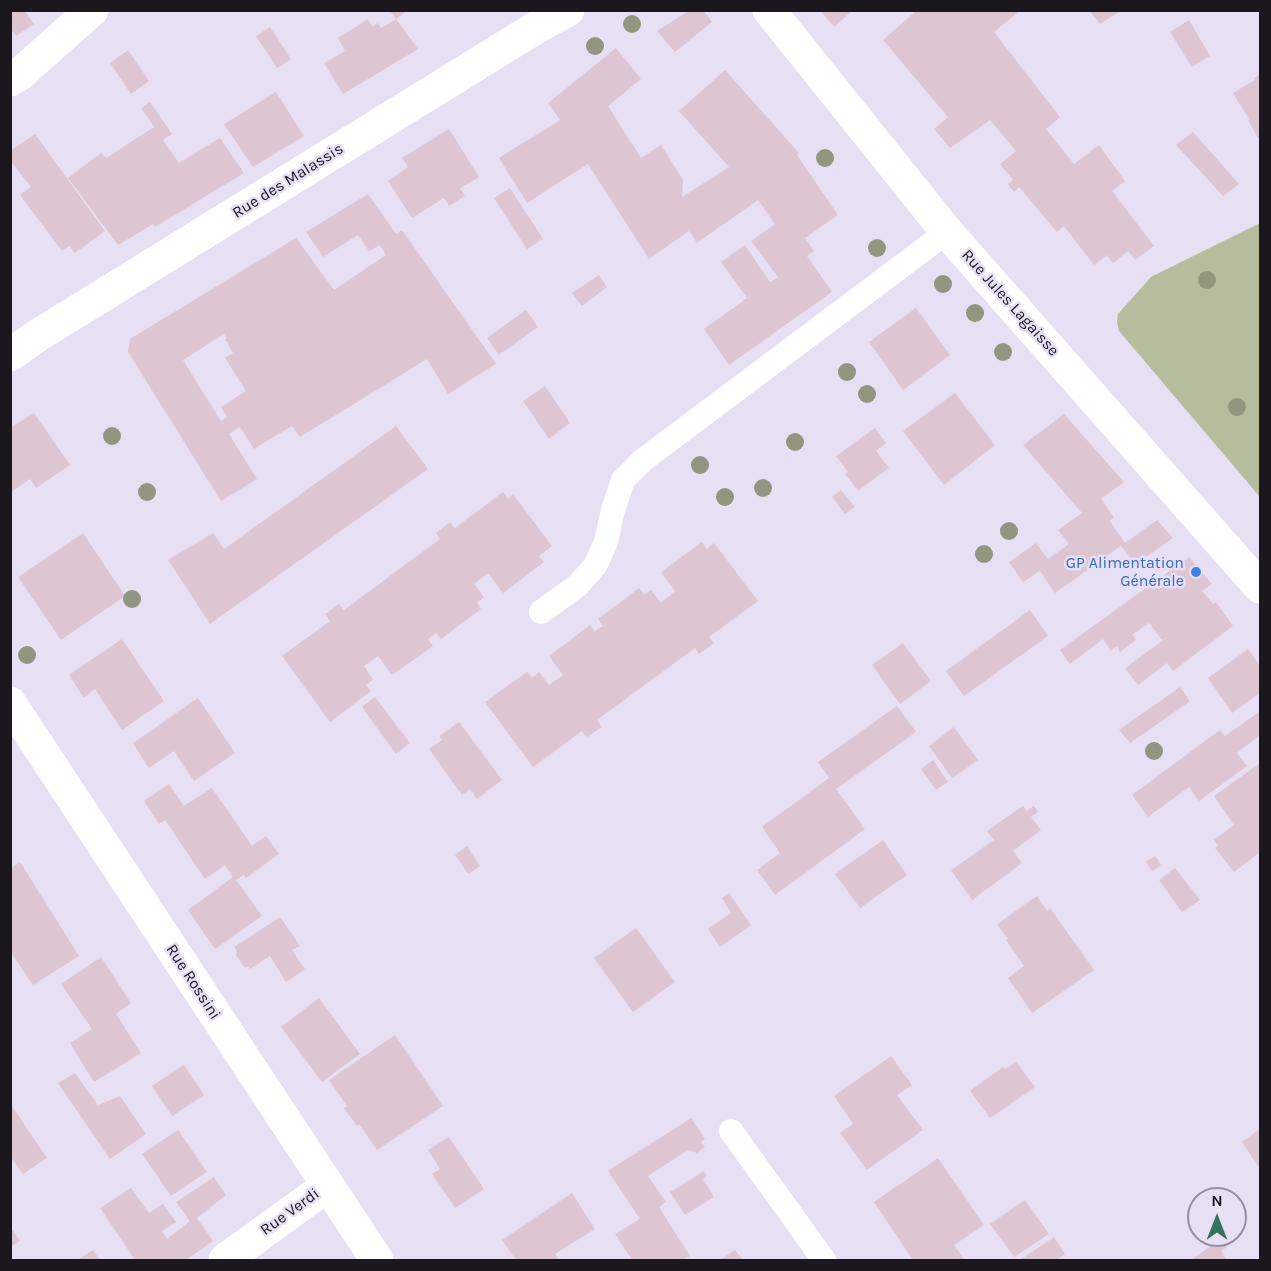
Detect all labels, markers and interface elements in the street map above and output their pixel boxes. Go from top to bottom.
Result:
street label: Rue des Malassis [229,139,347,223]
street label: Rue Jules Lagaisse [957,246,1063,360]
place label: GP Alimentation Générale [1066,553,1184,591]
marker: GP Alimentation Générale [1189,565,1203,579]
street label: Rue Rossini [162,941,224,1023]
street label: Rue Verdi [257,1184,323,1240]
north arrow [1187,1187,1247,1247]
text: N [1211,1191,1223,1210]

